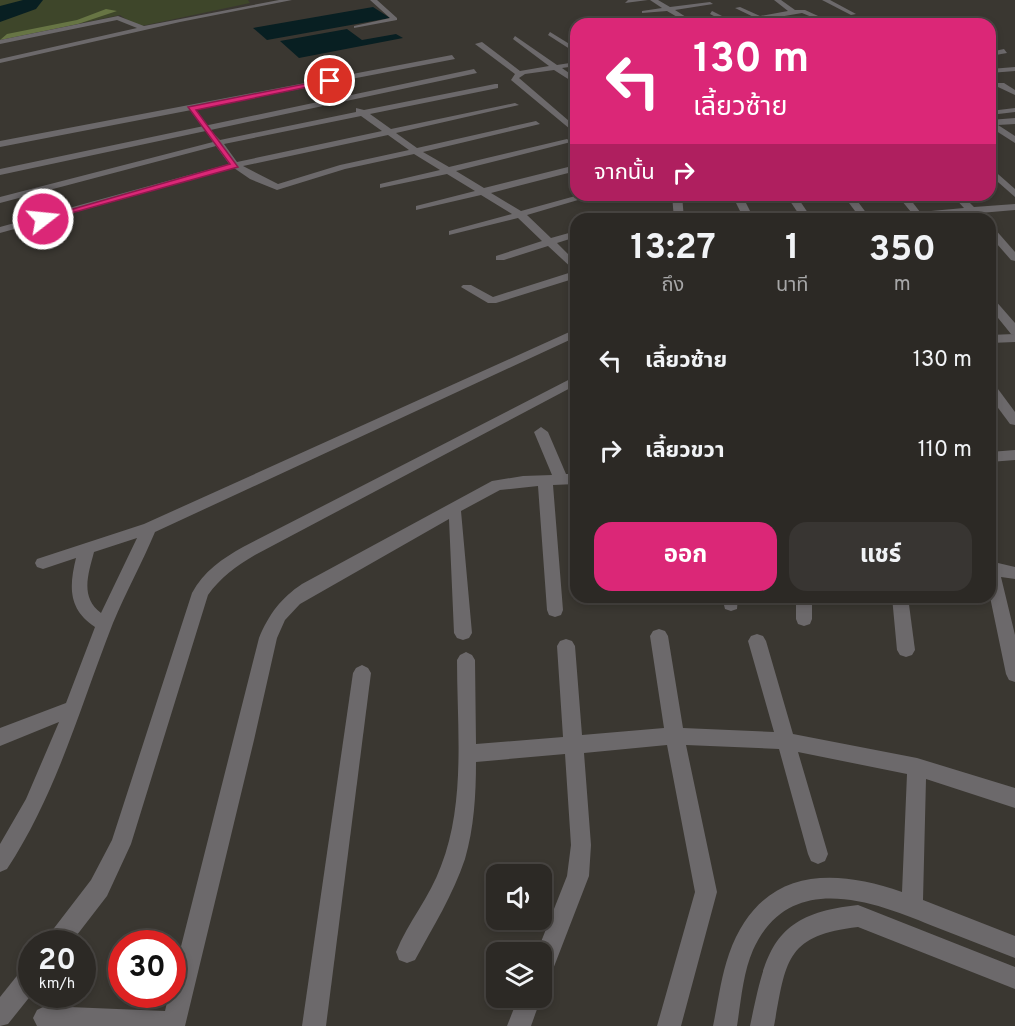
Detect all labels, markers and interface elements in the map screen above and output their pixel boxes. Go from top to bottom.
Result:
text: 130 m [693,34,809,87]
icon: left [594,42,672,120]
pin [304,55,355,106]
icon: arrive [313,64,346,97]
text: เลี้ยวซ้าย [693,91,787,125]
icon: right [667,156,700,189]
text: จากนั้น [594,160,655,187]
position arrow [11,187,75,251]
text: 13:27 [630,226,716,272]
text: 1 [785,226,799,272]
text: 350 [869,228,936,274]
text: m [894,272,911,298]
text: ถึง [662,273,684,299]
text: นาที [776,273,809,299]
icon: left [594,344,627,377]
text: 130 m [913,347,972,374]
text: เลี้ยวซ้าย [645,348,727,375]
icon: right [594,434,627,467]
text: 110 m [918,437,972,464]
text: เลี้ยวขวา [645,438,725,465]
button: ออก [594,522,777,591]
button: แชร์ [789,522,972,591]
map controls [486,864,552,1008]
button: sound [486,864,552,930]
speed limit sign: 30 [108,930,186,1008]
button: layers [486,942,552,1008]
text: 20 [38,943,76,980]
text: km/h [39,975,75,994]

